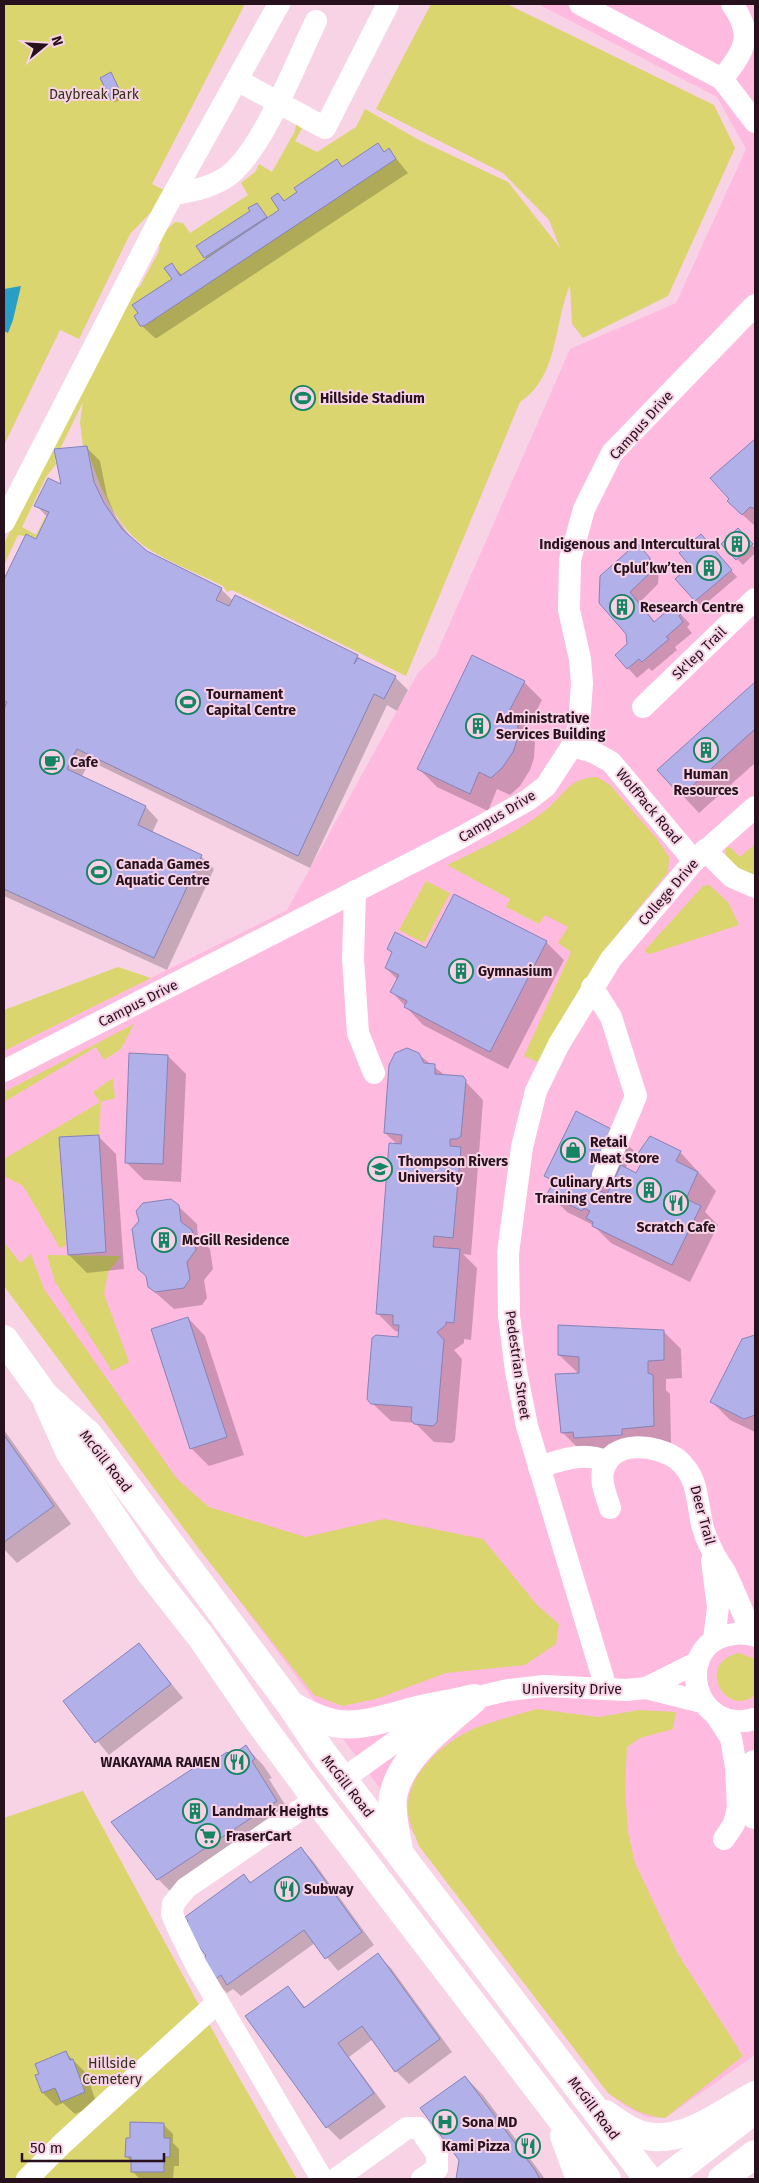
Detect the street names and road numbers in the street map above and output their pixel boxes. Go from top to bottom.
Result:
street label: Campus Drive [606,387,677,463]
street label: Sk'lep Trail [669,623,730,683]
street label: WolfPack Road [612,765,685,847]
street label: Campus Drive [456,787,539,846]
street label: College Drive [635,856,702,929]
street label: Campus Drive [96,976,181,1031]
street label: Pedestrian Street [501,1310,534,1422]
street label: McGill Road [76,1427,135,1496]
street label: Deer Trail [686,1484,719,1547]
street label: University Drive [522,1681,622,1698]
street label: McGill Road [318,1752,377,1821]
street label: McGill Road [564,2073,623,2143]

